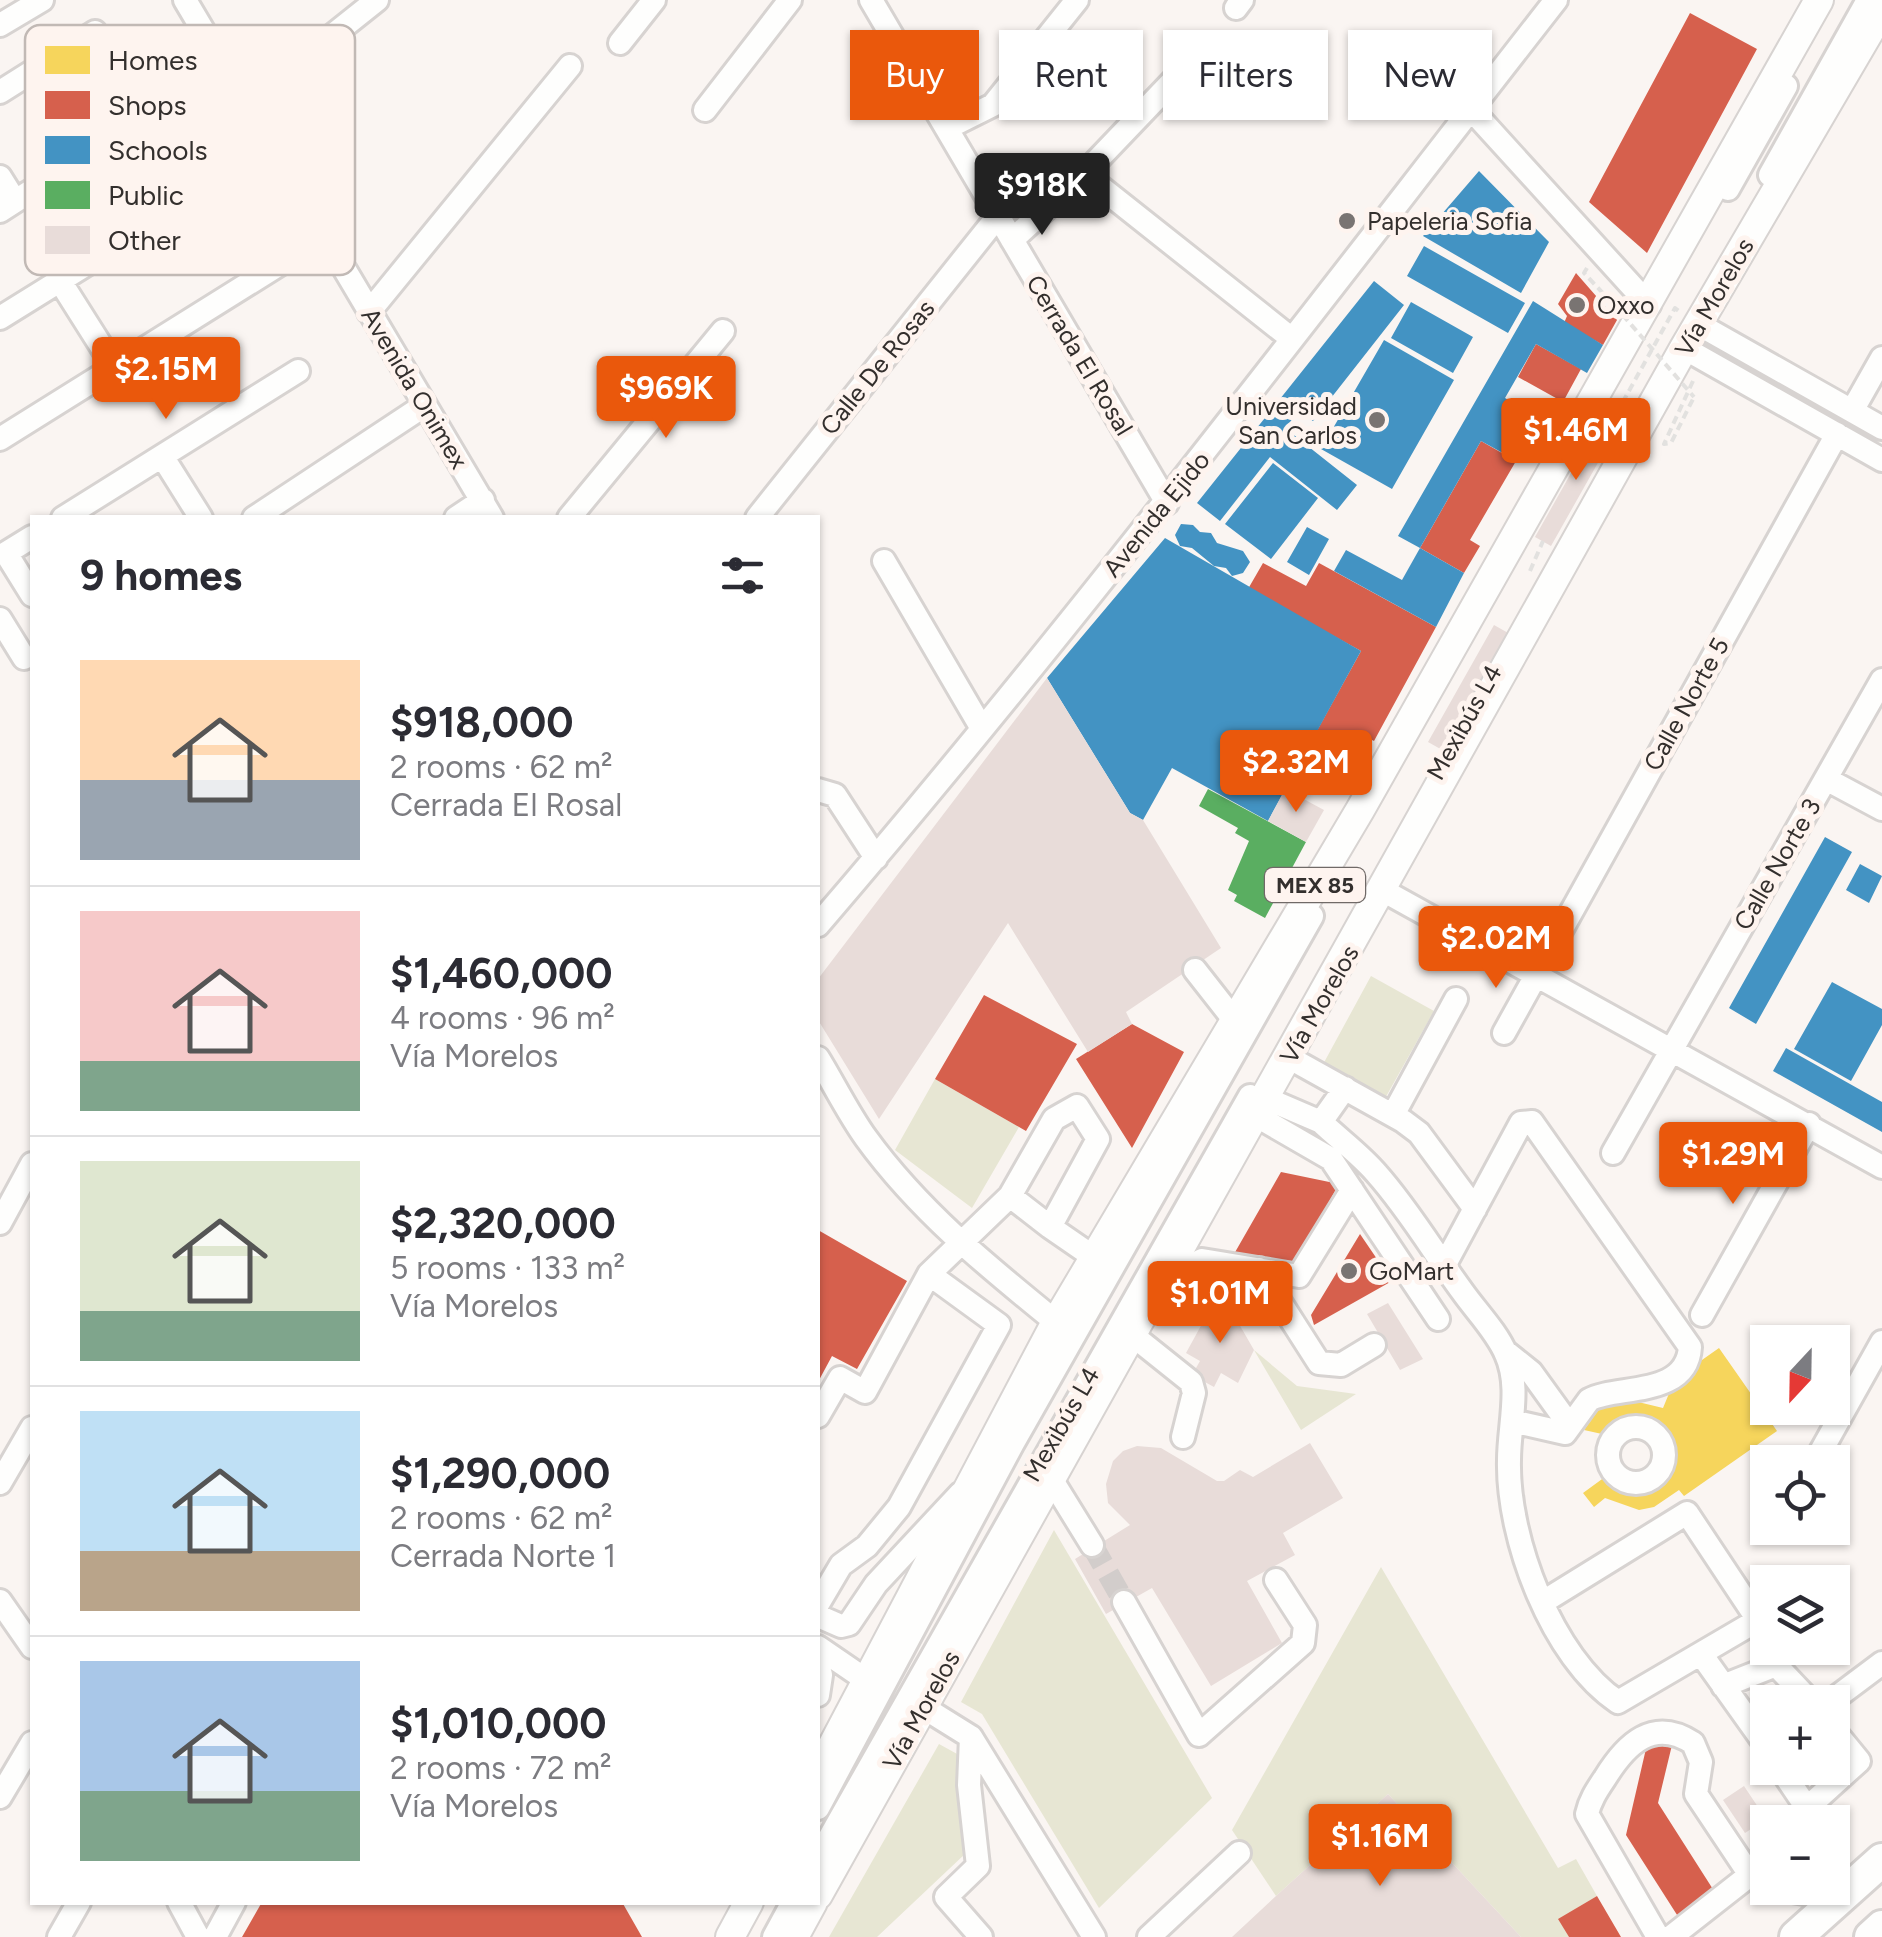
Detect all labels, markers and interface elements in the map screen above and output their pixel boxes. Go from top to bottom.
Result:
legend [25,25,355,275]
chip: Buy [850,30,979,120]
chip: Rent [999,30,1143,120]
chip: Filters [1163,30,1328,120]
chip: New [1348,30,1492,120]
text: Homes [108,43,197,77]
text: Shops [108,88,187,122]
text: Schools [108,133,208,167]
pin: $918K [972,153,1112,238]
text: $918K [997,166,1087,204]
text: Public [108,178,184,212]
place label: Papeleria Sofia [1367,206,1532,236]
marker: Papeleria Sofia [1336,210,1358,232]
text: Other [108,223,181,257]
street label: Vía Morelos [1668,233,1760,361]
street label: Cerrada El Rosal [1020,270,1140,440]
place label: Oxxo [1597,290,1655,320]
street label: Calle De Rosas [813,294,941,440]
marker: Oxxo [1566,294,1588,316]
street label: Avenida Onimex [355,302,475,474]
pin: $2.15M [85,337,247,422]
text: $2.15M [114,350,218,388]
pin: $969K [596,356,736,441]
text: $969K [619,369,713,407]
place label: Universidad San Carlos [1225,391,1357,450]
pin: $1.46M [1495,398,1657,483]
marker: Universidad San Carlos [1366,409,1388,431]
text: $1.46M [1523,411,1629,449]
street label: Avenida Ejido [1096,445,1216,583]
icon: filters [715,548,770,603]
text: 9 homes [80,550,242,601]
street label: Calle Norte 5 [1637,632,1735,776]
street label: Mexibús L4 [1420,659,1508,785]
text: $918,000 [390,697,574,748]
icon: home [160,700,280,820]
pin: $2.32M [1215,730,1377,815]
text: $2.32M [1242,743,1350,781]
text: 2 rooms · 62 m² [390,748,613,786]
text: Cerrada El Rosal [390,786,622,824]
street label: Calle Norte 3 [1727,793,1827,935]
road number: MEX 85 [1265,868,1365,902]
pin: $2.02M [1415,906,1577,991]
text: $2.02M [1441,919,1551,957]
street label: Vía Morelos [1273,940,1365,1068]
text: $1,460,000 [390,948,612,999]
icon: home [160,951,280,1071]
text: 4 rooms · 96 m² [390,999,615,1037]
text: Vía Morelos [390,1037,558,1075]
pin: $1.29M [1652,1122,1814,1207]
text: $1.29M [1681,1135,1785,1173]
text: $2,320,000 [390,1198,616,1249]
icon: home [160,1201,280,1321]
text: 5 rooms · 133 m² [390,1249,625,1287]
place label: GoMart [1369,1256,1454,1286]
marker: GoMart [1338,1260,1360,1282]
pin: $1.01M [1139,1261,1301,1346]
text: $1.01M [1170,1274,1270,1312]
text: Vía Morelos [390,1287,558,1325]
north arrow [1750,1325,1850,1425]
map controls [1750,1325,1850,1905]
street label: Mexibús L4 [1016,1361,1106,1487]
button: locate [1750,1445,1850,1545]
text: $1,290,000 [390,1448,610,1499]
icon: home [160,1451,280,1571]
text: 2 rooms · 62 m² [390,1499,613,1537]
text: Cerrada Norte 1 [390,1537,616,1575]
button: layers [1750,1565,1850,1665]
street label: Vía Morelos [876,1645,966,1775]
button: + [1750,1685,1850,1785]
text: $1,010,000 [390,1698,606,1749]
icon: home [160,1701,280,1821]
text: 2 rooms · 72 m² [390,1749,612,1787]
text: Vía Morelos [390,1787,558,1825]
pin: $1.16M [1299,1804,1461,1889]
button: − [1750,1805,1850,1905]
text: $1.16M [1331,1817,1429,1855]

